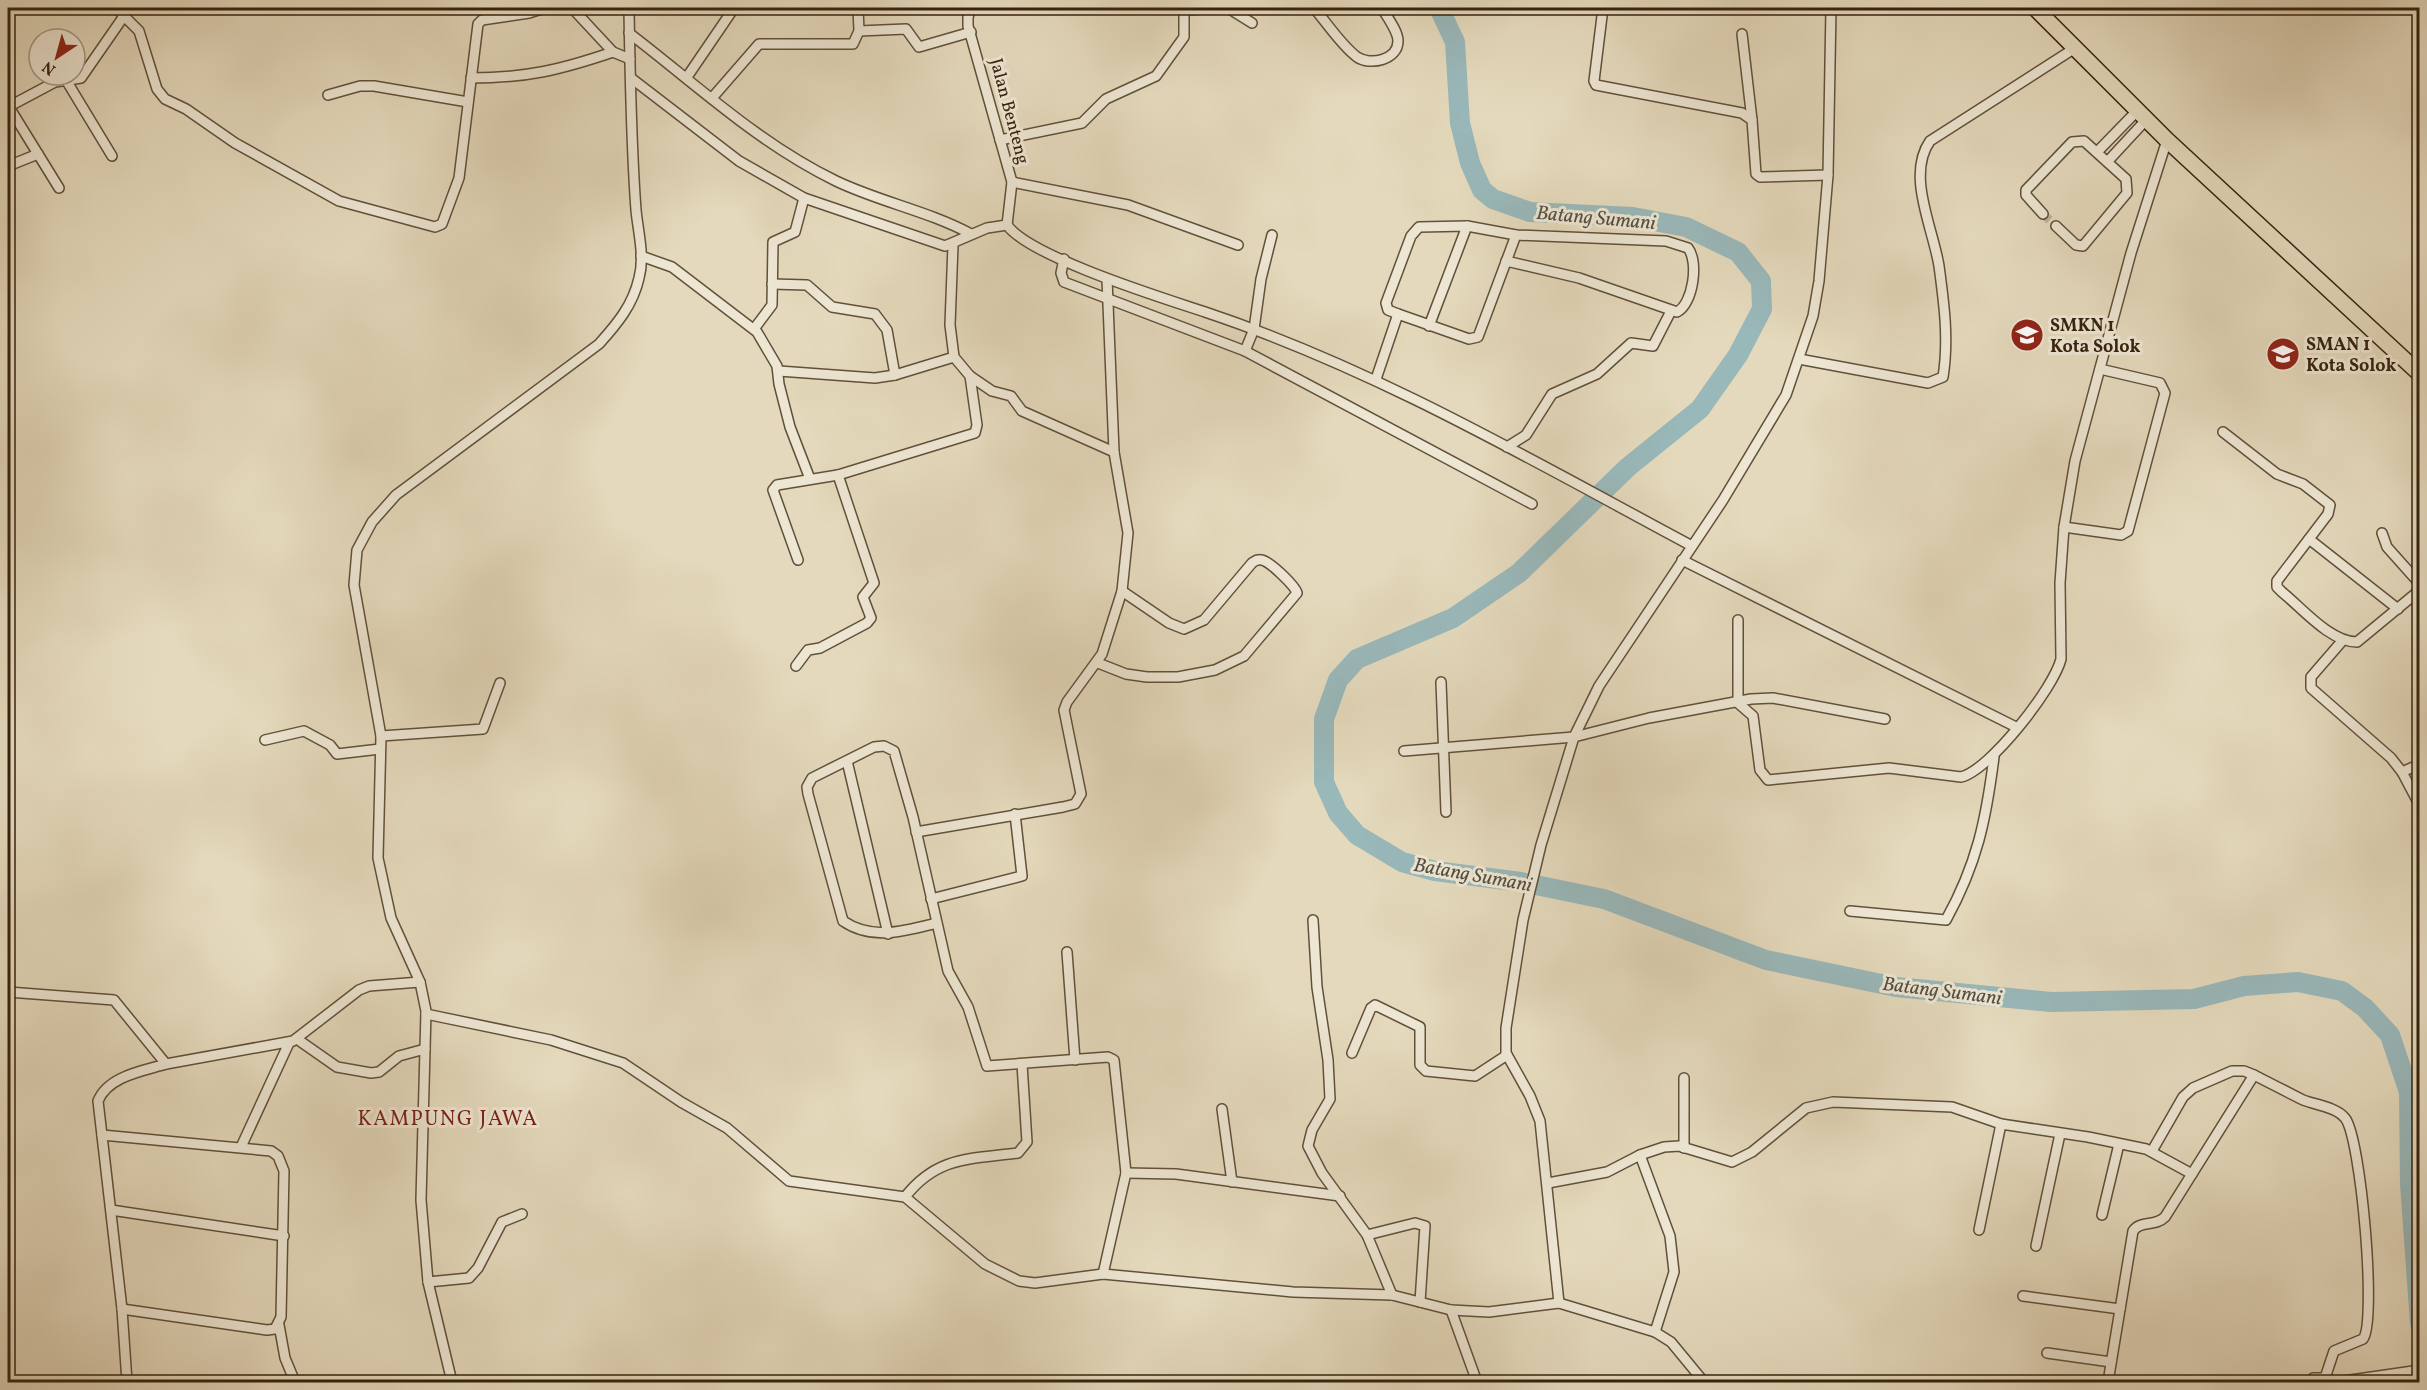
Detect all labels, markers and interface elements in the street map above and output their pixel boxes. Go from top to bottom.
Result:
north arrow [27,27,87,87]
text: N [38,55,61,80]
street label: Jalan Benteng [982,56,1035,167]
water label: Batang Sumani [1535,200,1658,238]
place label: SMKN 1 Kota Solok [2050,314,2140,360]
school or university icon: SMKN 1 Kota Solok [2009,317,2045,353]
place label: SMAN 1 Kota Solok [2306,333,2396,379]
school or university icon: SMAN 1 Kota Solok [2265,336,2301,372]
water label: Batang Sumani [1411,852,1535,900]
water label: Batang Sumani [1881,971,2004,1013]
district label: KAMPUNG JAWA [357,1105,539,1134]

